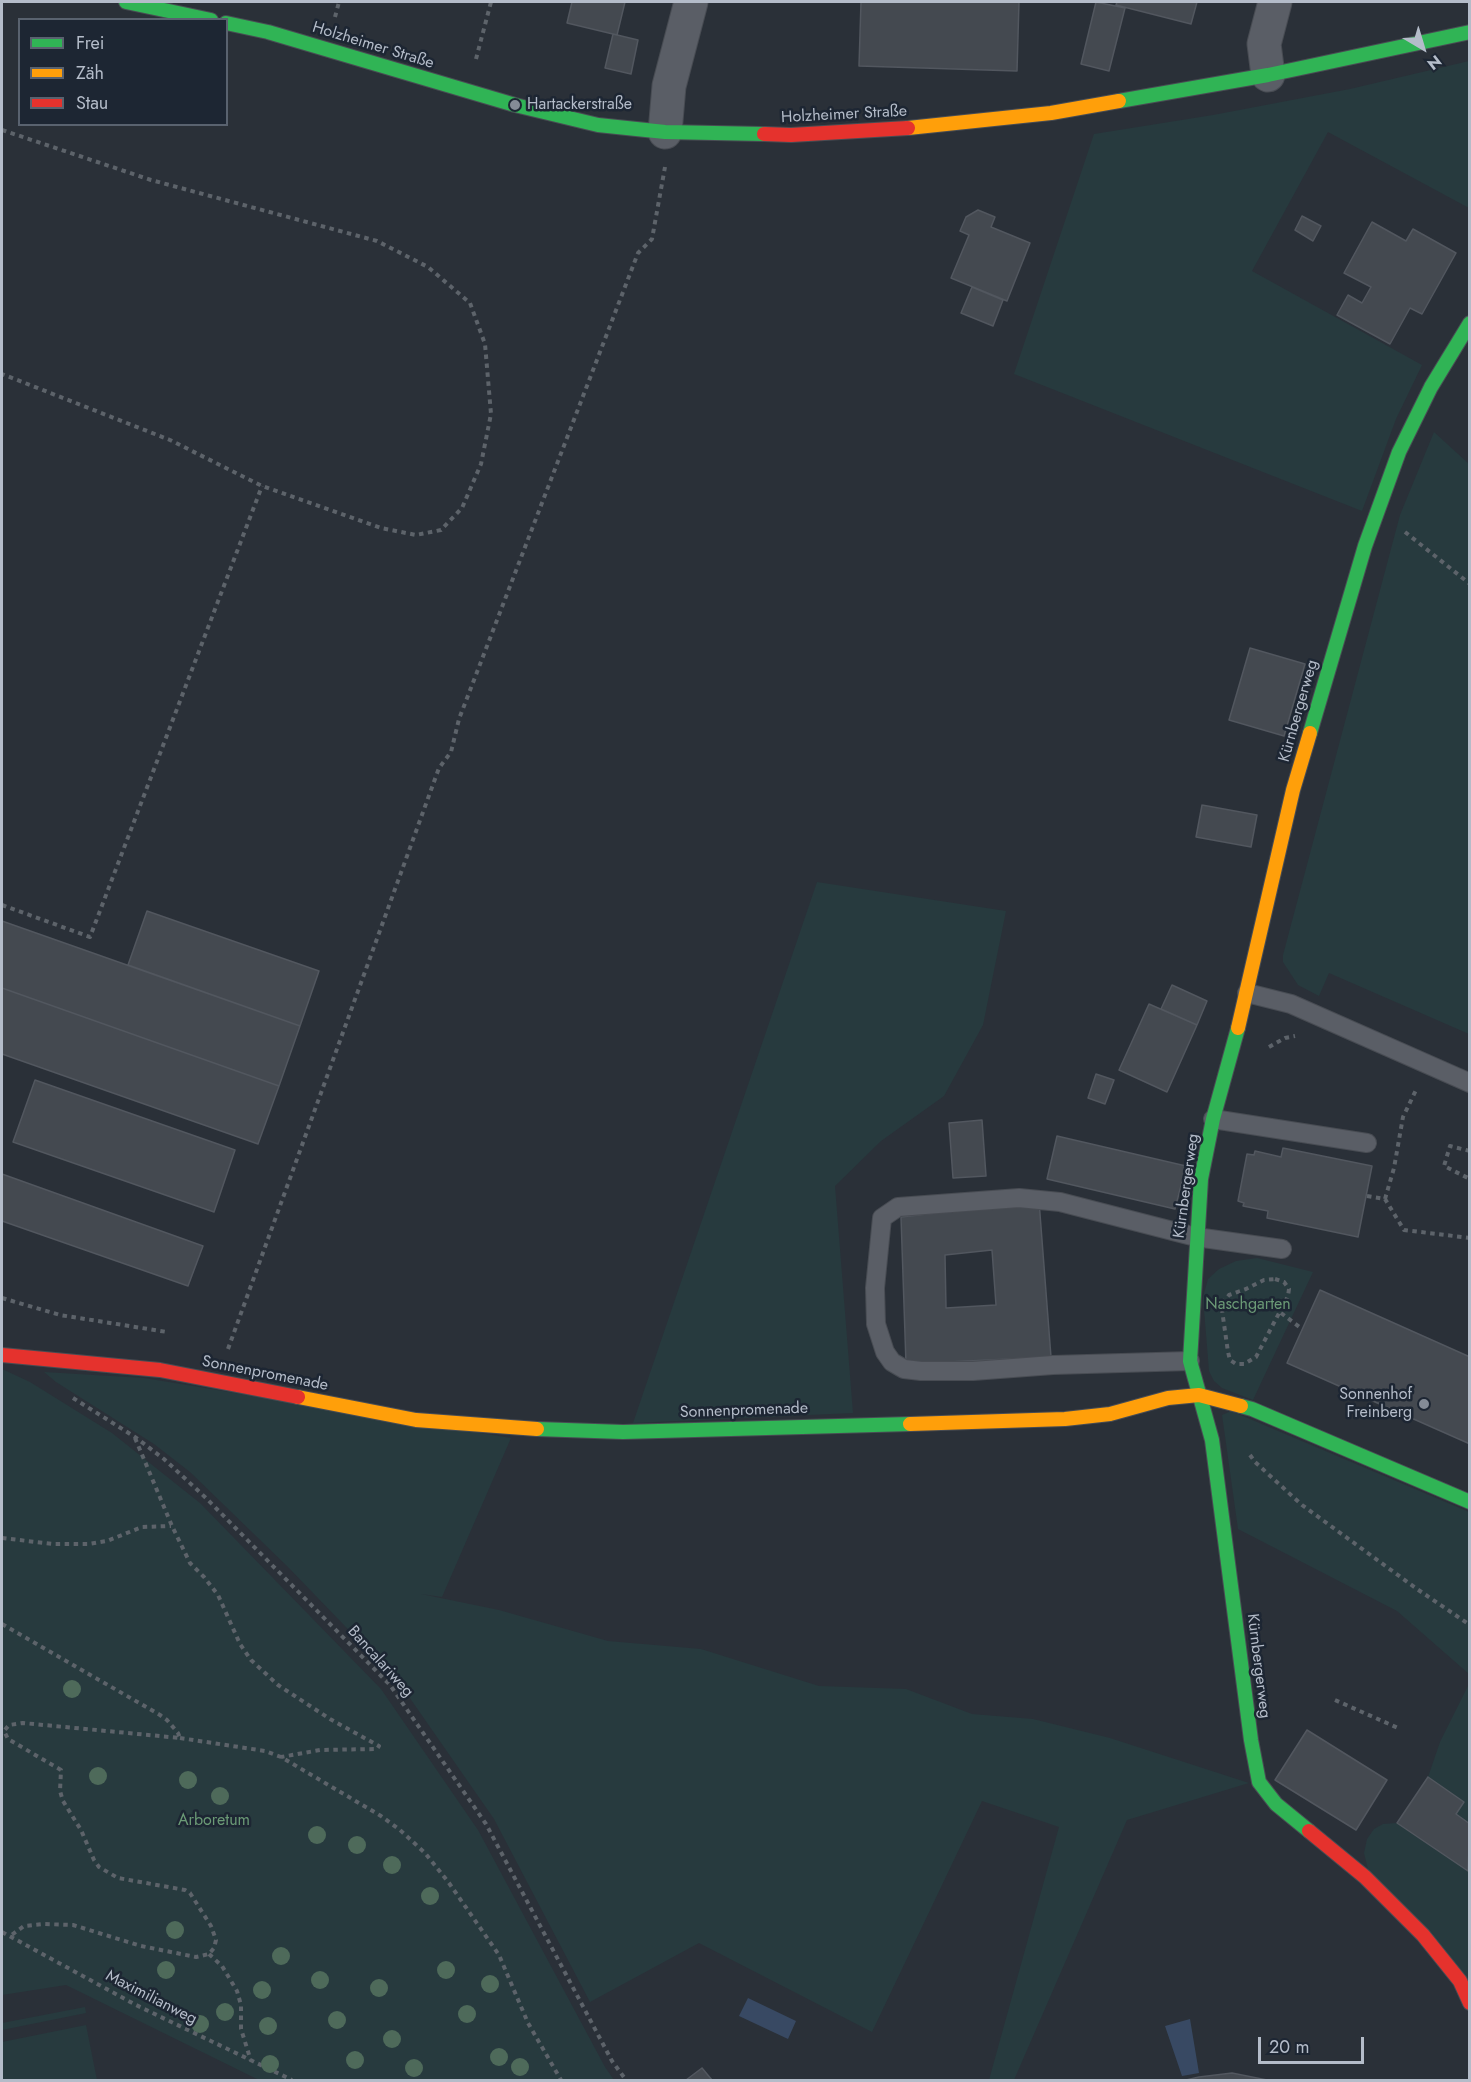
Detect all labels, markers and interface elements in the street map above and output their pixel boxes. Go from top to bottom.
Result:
legend [18,18,228,126]
street label: Holzheimer Straße [310,18,436,74]
north arrow [1393,18,1453,78]
text: Frei [76,30,105,56]
text: N [1422,50,1446,76]
text: Zäh [76,60,104,86]
text: Stau [76,90,108,116]
place label: Hartackerstraße [527,95,632,115]
marker: Hartackerstraße [508,98,522,112]
street label: Holzheimer Straße [781,102,907,128]
street label: Kürnbergerweg [1275,658,1323,764]
street label: Kürnbergerweg [1170,1133,1204,1239]
park label: Naschgarten [1205,1295,1291,1315]
street label: Sonnenpromenade [200,1352,330,1396]
place label: Sonnenhof Freinberg [1339,1385,1412,1423]
marker: Sonnenhof Freinberg [1417,1397,1431,1411]
street label: Sonnenpromenade [680,1399,808,1423]
street label: Kürnbergerweg [1242,1613,1274,1719]
street label: Bancalariweg [343,1622,417,1702]
park label: Arboretum [178,1811,250,1831]
street label: Maximilianweg [102,1967,200,2029]
scale bar [1261,2025,1368,2063]
text: 20 m [1269,2034,1309,2060]

